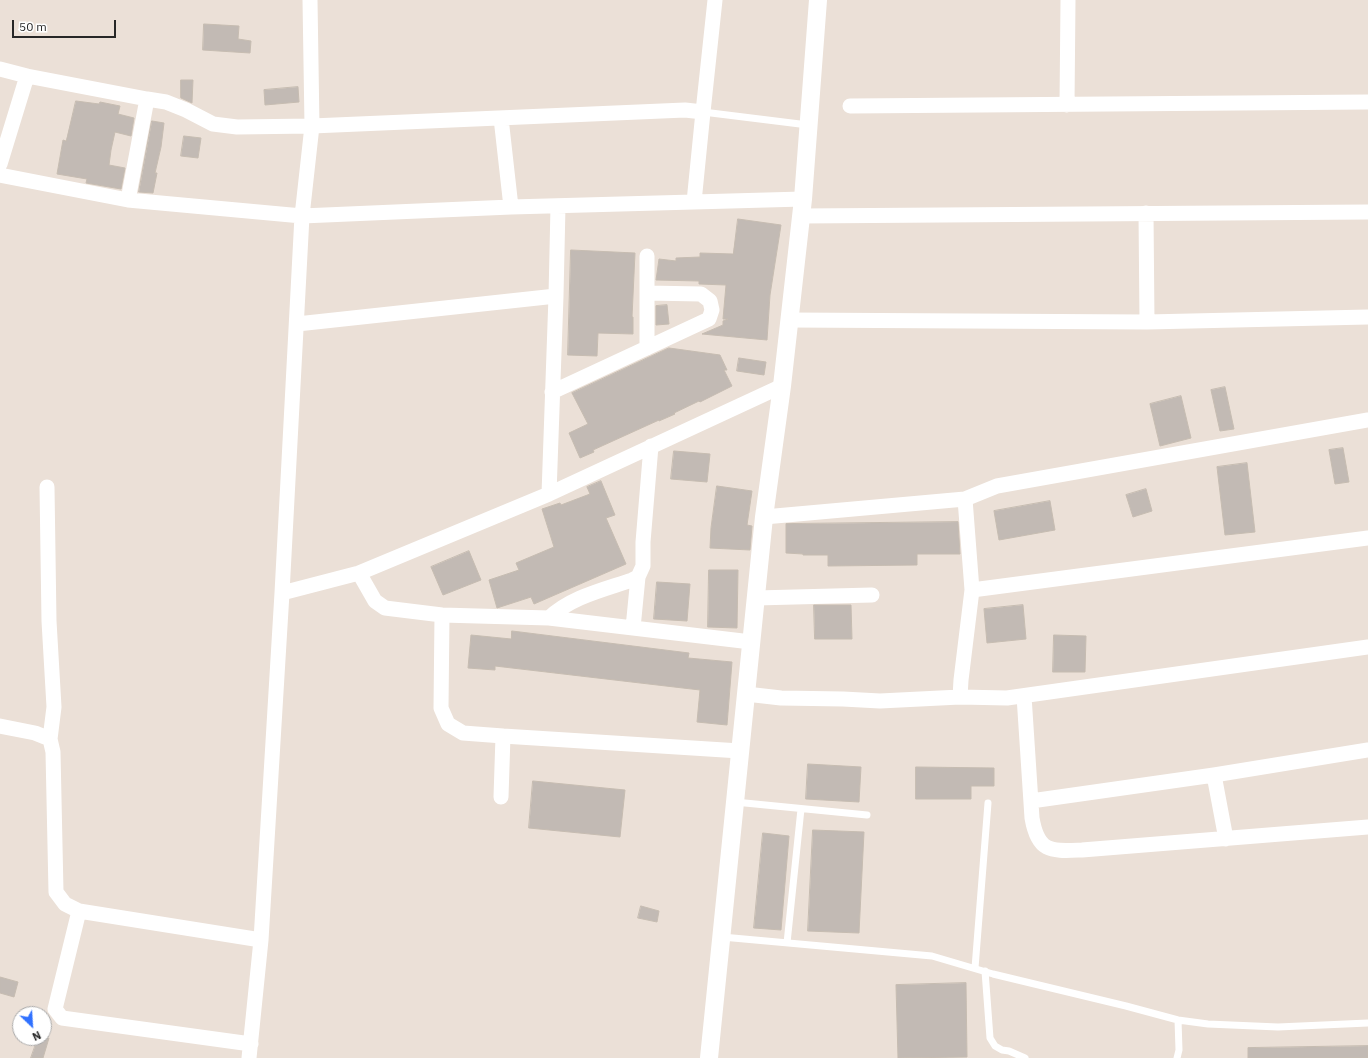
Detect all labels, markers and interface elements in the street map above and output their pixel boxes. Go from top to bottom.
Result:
scale bar [14,12,118,38]
text: 50 m [19,19,47,34]
north arrow [12,1006,52,1046]
text: N [30,1028,43,1044]

